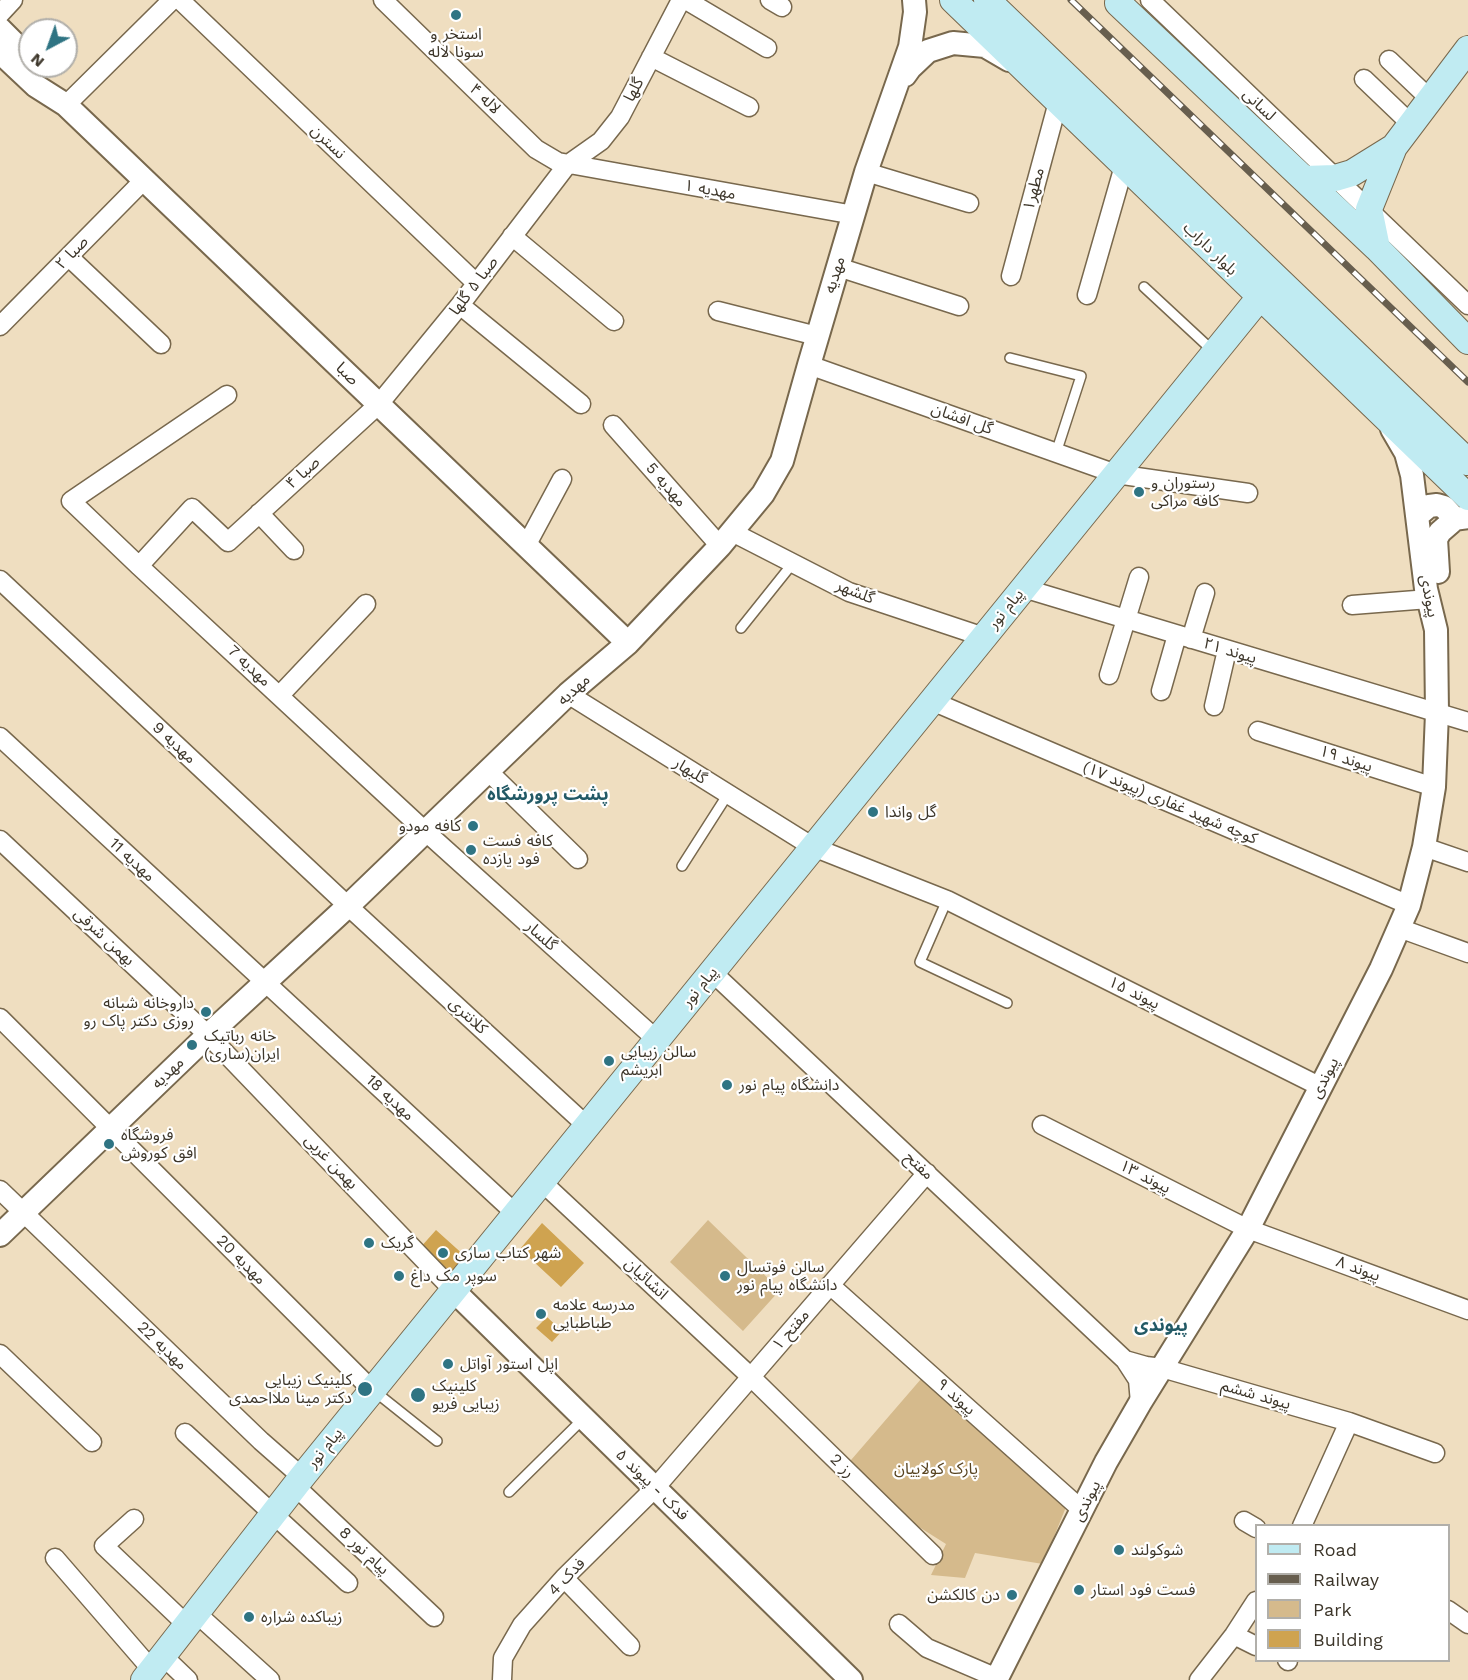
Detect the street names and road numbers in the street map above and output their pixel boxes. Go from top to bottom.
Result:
street label: گلها [620,75,648,105]
street label: لاله ۴ [465,80,505,118]
street label: لسانی [1238,85,1280,125]
street label: نسترن [307,121,349,163]
street label: مطهر۱ [1019,166,1049,212]
street label: مهدیه ۱ [683,176,737,204]
street label: بلوار داراب [1179,218,1241,280]
street label: صبا ۲ [51,232,93,274]
street label: صبا ۵ گلها [446,253,502,319]
street label: مهدیه [820,254,850,296]
street label: صبا [331,359,363,389]
street label: گل افشان [929,399,995,439]
street label: صبا ۴ [282,453,324,493]
street label: مهدیه 5 [642,459,690,511]
street label: پیوندی [1415,573,1443,619]
street label: گلشهر [833,576,877,608]
street label: پیام نور [984,585,1028,633]
street label: پیوند ۲۱ [1201,634,1259,668]
street label: مهدیه 7 [223,641,275,691]
street label: مهدیه [554,670,594,710]
street label: مهدیه 9 [148,718,200,768]
street label: پیوند ۱۹ [1317,741,1375,777]
street label: گلبهار [670,753,710,789]
street label: کوچه شهید غفاری (پیوند ۱۷) [1080,758,1260,848]
street label: مهدیه 11 [105,834,159,886]
street label: بهمن شرقی [70,904,138,970]
street label: گلسار [521,917,561,955]
street label: پیام نور [678,963,722,1011]
street label: پیوند ۱۵ [1105,972,1163,1014]
street label: کلانتری [445,994,491,1038]
street label: مهدیه [148,1053,188,1093]
street label: پیوندی [1307,1054,1343,1102]
street label: مهدیه 18 [362,1071,418,1125]
street label: بهمن غربی [300,1131,362,1193]
street label: مفتح [901,1148,937,1184]
street label: پیوند ۱۳ [1116,1156,1174,1198]
street label: مهدیه 20 [212,1231,270,1289]
street label: پیوند ۸ [1333,1252,1383,1286]
street label: انشائیان [620,1254,672,1304]
street label: مفتح ۱ [768,1306,814,1354]
street label: مهدیه 22 [133,1318,191,1374]
street label: پیوند ۹ [933,1375,979,1419]
street label: پیوند ششم [1219,1376,1293,1414]
street label: پیام نور [303,1424,347,1472]
street label: فدک - پیوند ۵ [611,1445,693,1525]
street label: رز 2 [826,1450,858,1482]
street label: پیوندی [1069,1477,1105,1525]
street label: پیام نور 8 [335,1523,393,1579]
street label: فدک 4 [544,1554,590,1600]

